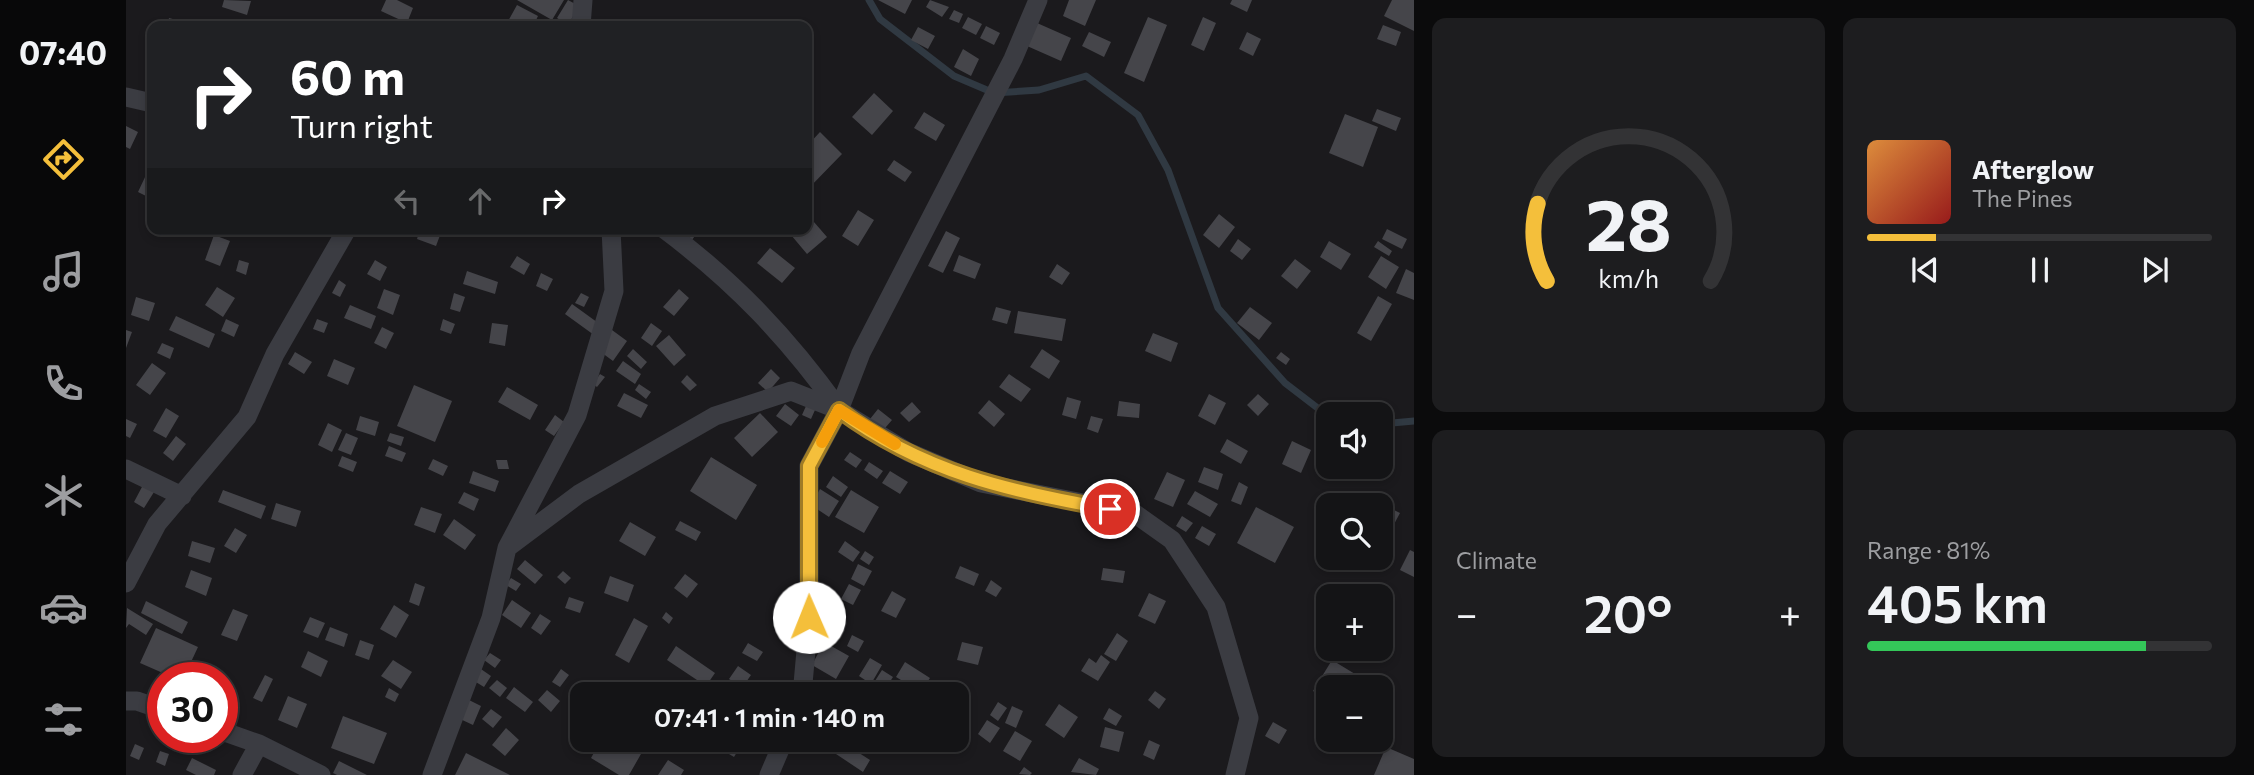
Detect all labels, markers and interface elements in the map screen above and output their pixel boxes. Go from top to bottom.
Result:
text: 07:40 [19,32,107,72]
text: 60 m [290,45,405,105]
icon: right [175,49,266,140]
text: Turn right [290,105,433,145]
icon: directions [39,135,88,184]
text: Afterglow [1972,153,2094,184]
text: 28 [1586,177,1672,266]
icon: left [388,182,426,220]
icon: ahead [461,182,499,220]
icon: right [534,182,572,220]
text: The Pines [1972,184,2073,212]
icon: music [39,247,88,296]
icon: previous [1906,251,1944,289]
icon: pause [2021,251,2059,289]
icon: next [2136,251,2174,289]
text: km/h [1598,263,1659,293]
icon: phone [39,359,88,408]
map controls [1316,402,1393,752]
button: sound [1316,402,1393,479]
icon: climate [39,471,88,520]
pin [1080,479,1140,539]
icon: arrive [1091,490,1129,528]
button: search [1316,493,1393,570]
text: Range · 81% [1867,536,1990,564]
text: Climate [1456,546,1537,574]
text: 405 km [1867,570,2048,634]
position arrow [772,580,846,654]
text: 20° [1584,580,1673,644]
icon: car [39,583,88,632]
button: + [1316,584,1393,661]
text: − [1456,589,1478,636]
text: + [1779,589,1801,636]
speed limit sign: 30 [147,662,238,753]
button: − [1316,675,1393,752]
icon: filters [39,695,88,744]
text: 07:41 · 1 min · 140 m [654,701,885,732]

